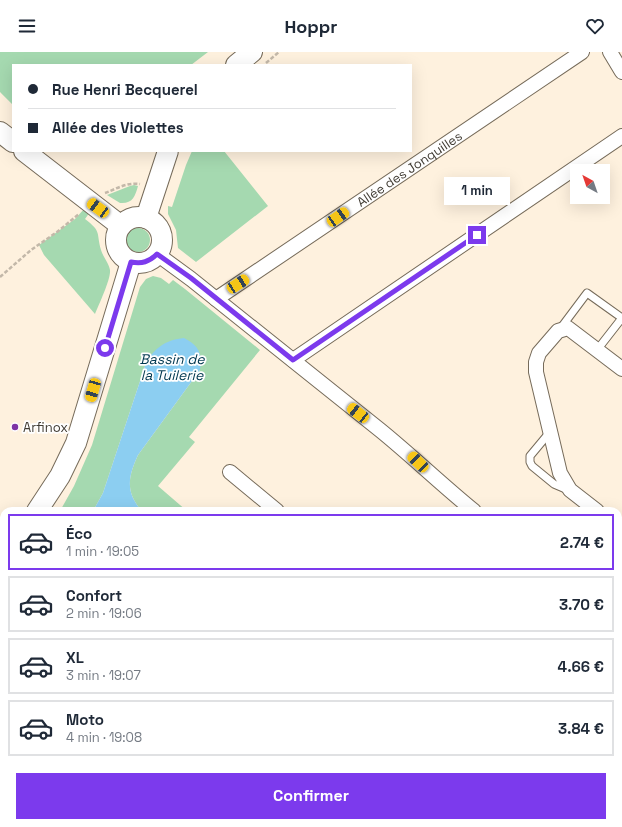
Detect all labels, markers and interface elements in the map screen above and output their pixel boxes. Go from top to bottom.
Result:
icon: menu [16,15,38,37]
text: Hoppr [285,15,337,38]
icon: heart [584,15,606,37]
text: Rue Henri Becquerel [52,80,198,99]
text: Allée des Violettes [52,118,184,137]
street label: Allée des Jonquilles [353,127,465,211]
north arrow [570,164,610,204]
map controls [570,164,610,204]
callout: 1 min [444,177,510,205]
text: 1 min [461,182,493,199]
car [85,196,111,220]
car [325,205,351,229]
route end [468,226,486,244]
car [225,272,251,296]
route start [96,339,114,357]
water label: Bassin de la Tuilerie [140,350,205,384]
car [84,377,102,403]
car [345,401,371,425]
place label: Arfinox [23,419,68,436]
marker: Arfinox [10,422,20,432]
car [405,449,431,475]
icon: car [18,524,54,560]
text: Éco [66,524,92,543]
text: 2.74 € [560,533,604,552]
text: 1 min · 19:05 [66,543,139,560]
icon: car [18,586,54,622]
text: Confort [66,586,122,605]
text: 3.70 € [559,595,604,614]
text: 2 min · 19:06 [66,605,142,622]
icon: car [18,648,54,684]
text: XL [66,648,84,667]
text: 4.66 € [558,657,604,676]
text: 3 min · 19:07 [66,667,141,684]
icon: car [18,710,54,746]
text: Moto [66,710,104,729]
text: 3.84 € [558,719,604,738]
text: 4 min · 19:08 [66,729,142,746]
button: Confirmer [16,773,606,819]

